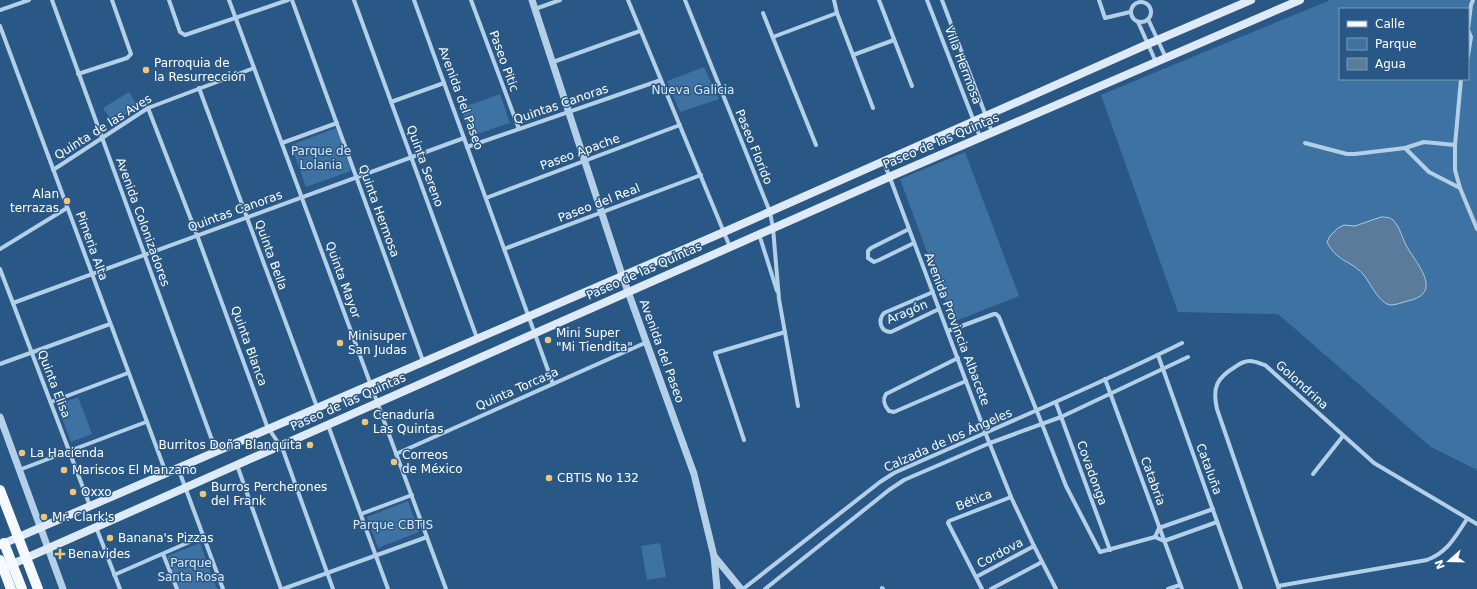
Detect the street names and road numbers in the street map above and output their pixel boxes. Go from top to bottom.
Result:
street label: Villa Hermosa [942,24,984,106]
street label: Paseo Pitic [487,29,521,93]
street label: Avenida del Paseo [436,44,486,152]
street label: Quintas Canoras [512,81,610,127]
street label: Quinta de las Aves [52,91,154,163]
street label: Paseo Florido [733,107,775,187]
street label: Paseo de las Quintas [881,110,1001,172]
street label: Quinta Sereno [404,123,446,209]
street label: Paseo Apache [538,131,622,173]
street label: Avenida Colonizadores [113,156,173,288]
street label: Quinta Hermosa [356,163,402,259]
street label: Paseo del Real [556,181,642,225]
street label: Quintas Canoras [186,187,284,235]
street label: Pimeria Alta [73,210,111,282]
street label: Quinta Bella [252,218,290,292]
street label: Paseo de las Quintas [584,239,704,303]
street label: Quinta Mayor [323,240,363,320]
street label: Avenida Provincia Albacete [921,251,993,407]
street label: Avenida del Paseo [637,297,687,405]
street label: Aragón [884,297,930,327]
street label: Quinta Blanca [228,304,270,388]
street label: Quinta Elisa [35,348,73,420]
street label: Golondrina [1273,358,1331,412]
street label: Quinta Torcasa [474,365,560,413]
street label: Paseo de las Quintas [288,370,408,434]
street label: Calzada de los Ángeles [881,404,1014,475]
street label: Covadonga [1074,439,1110,507]
street label: Cataluña [1193,441,1225,497]
street label: Catabria [1138,455,1168,507]
street label: Bética [954,486,994,514]
street label: Cordova [975,535,1025,571]

